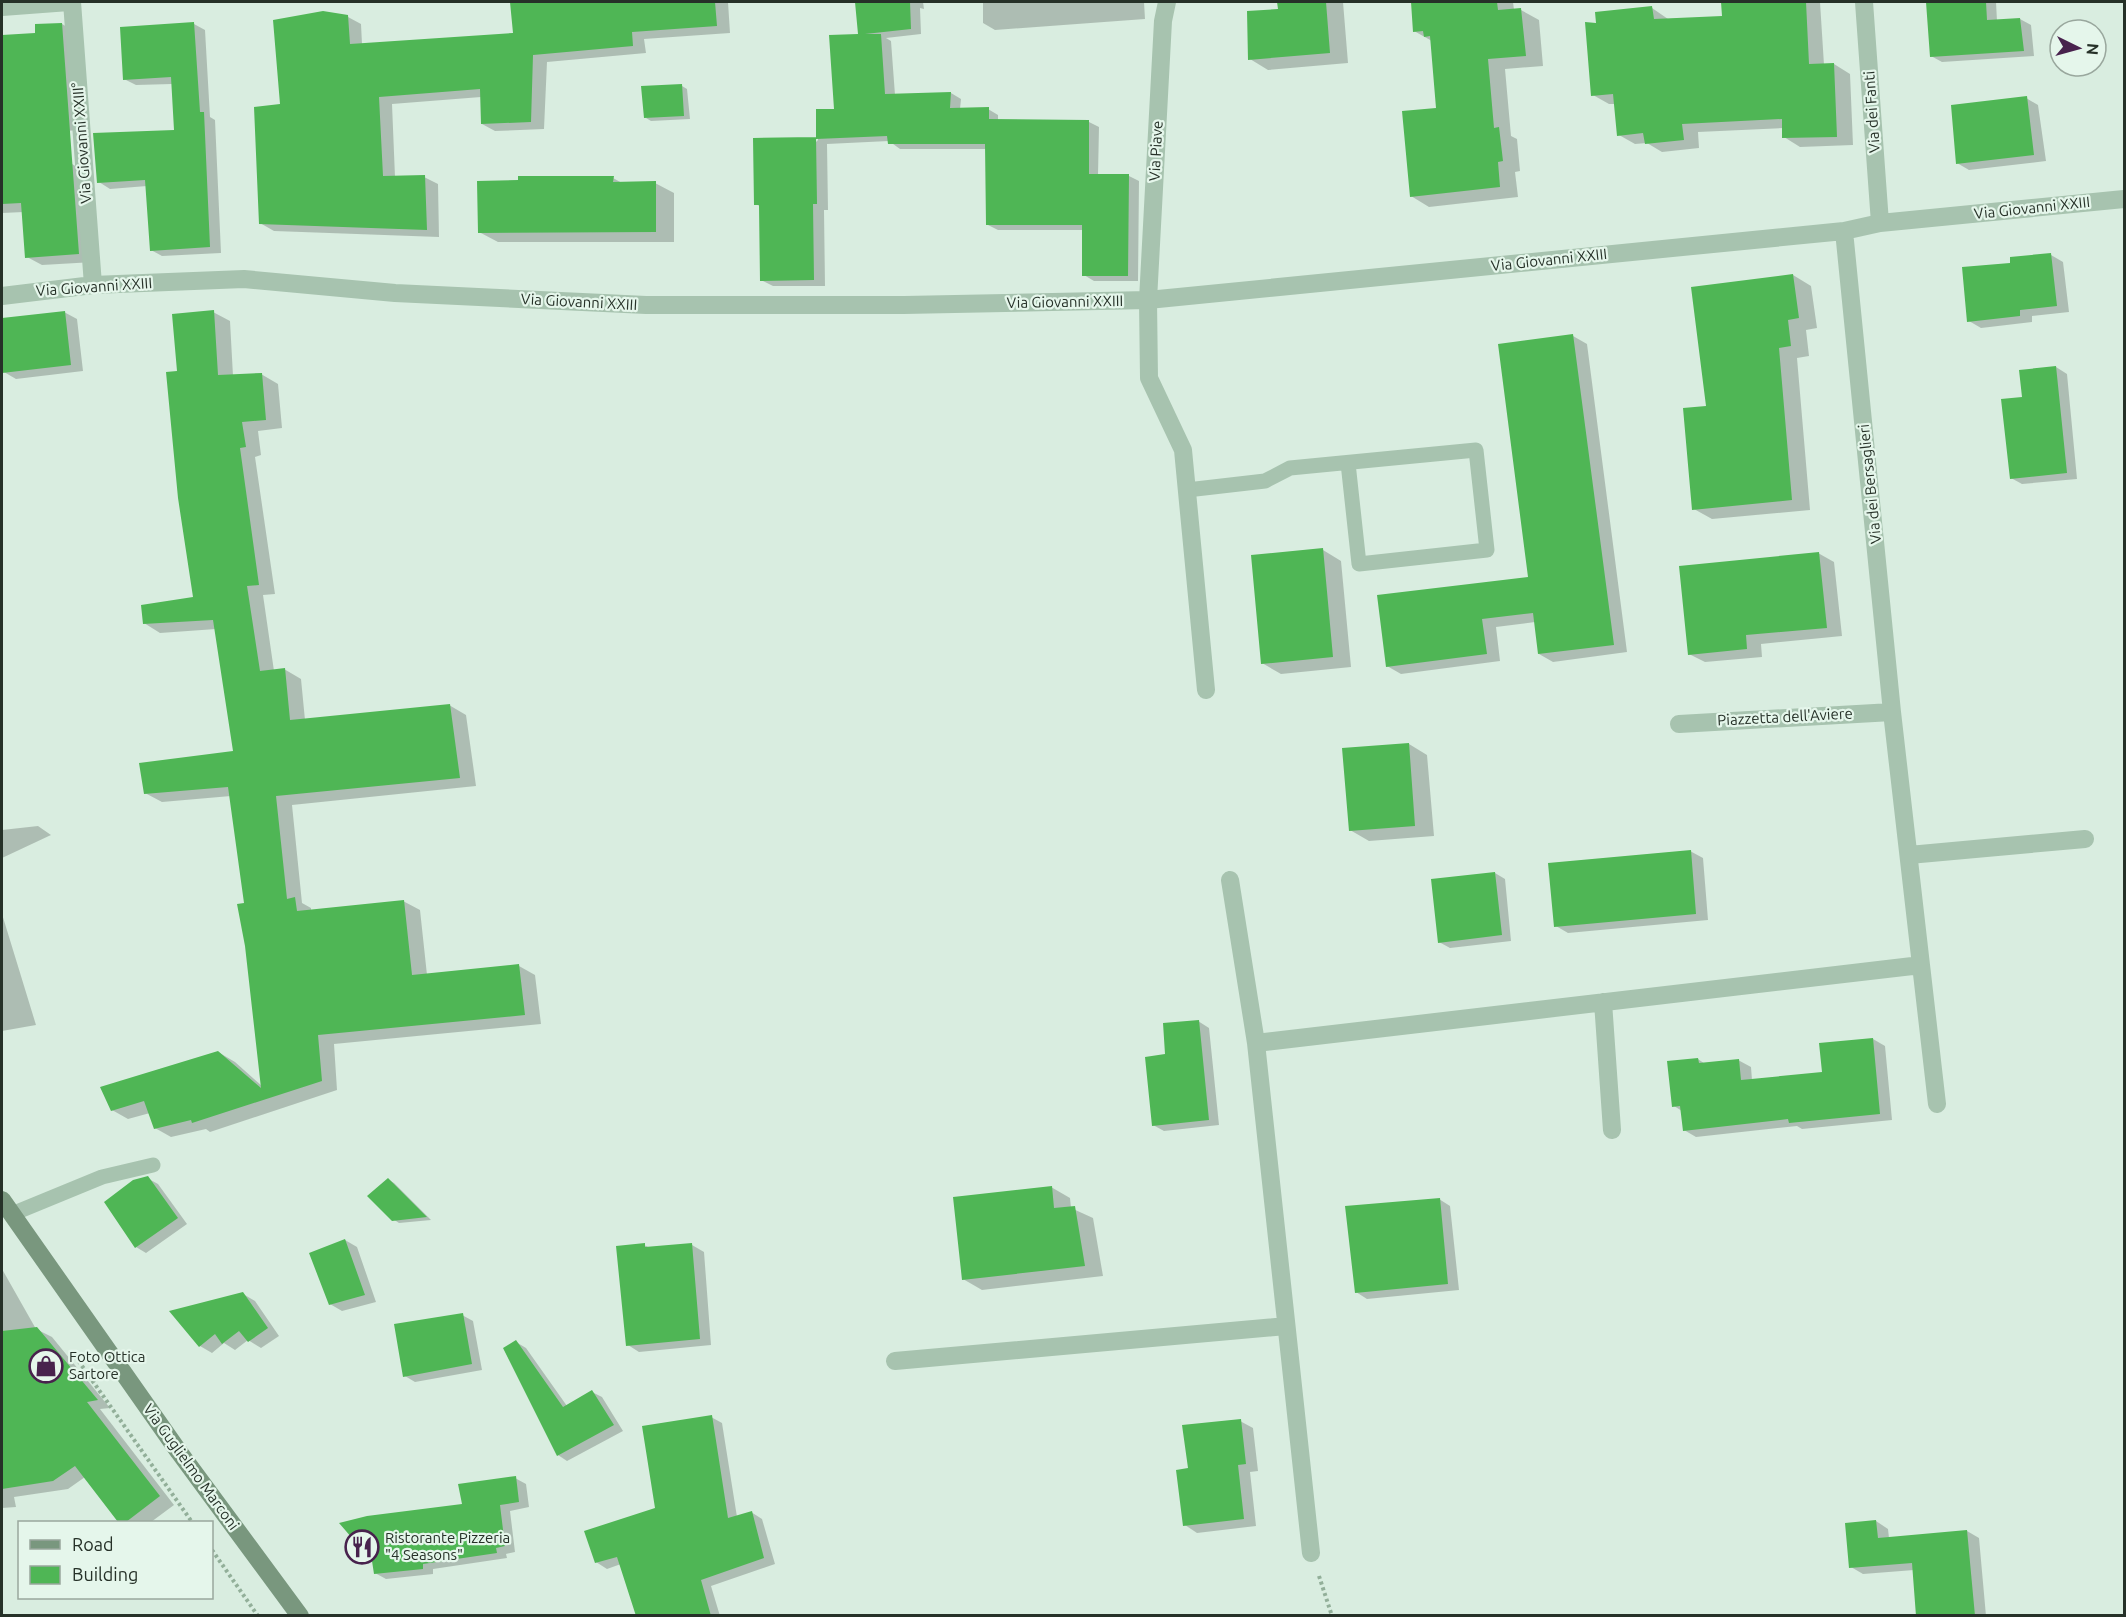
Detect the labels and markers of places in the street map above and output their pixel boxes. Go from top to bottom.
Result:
shop icon: Foto Ottica Sartore [28,1348,64,1384]
place label: Foto Ottica Sartore [69,1348,145,1382]
restaurant icon: Ristorante Pizzeria "4 Seasons" [344,1529,380,1565]
place label: Ristorante Pizzeria "4 Seasons" [385,1529,510,1563]

